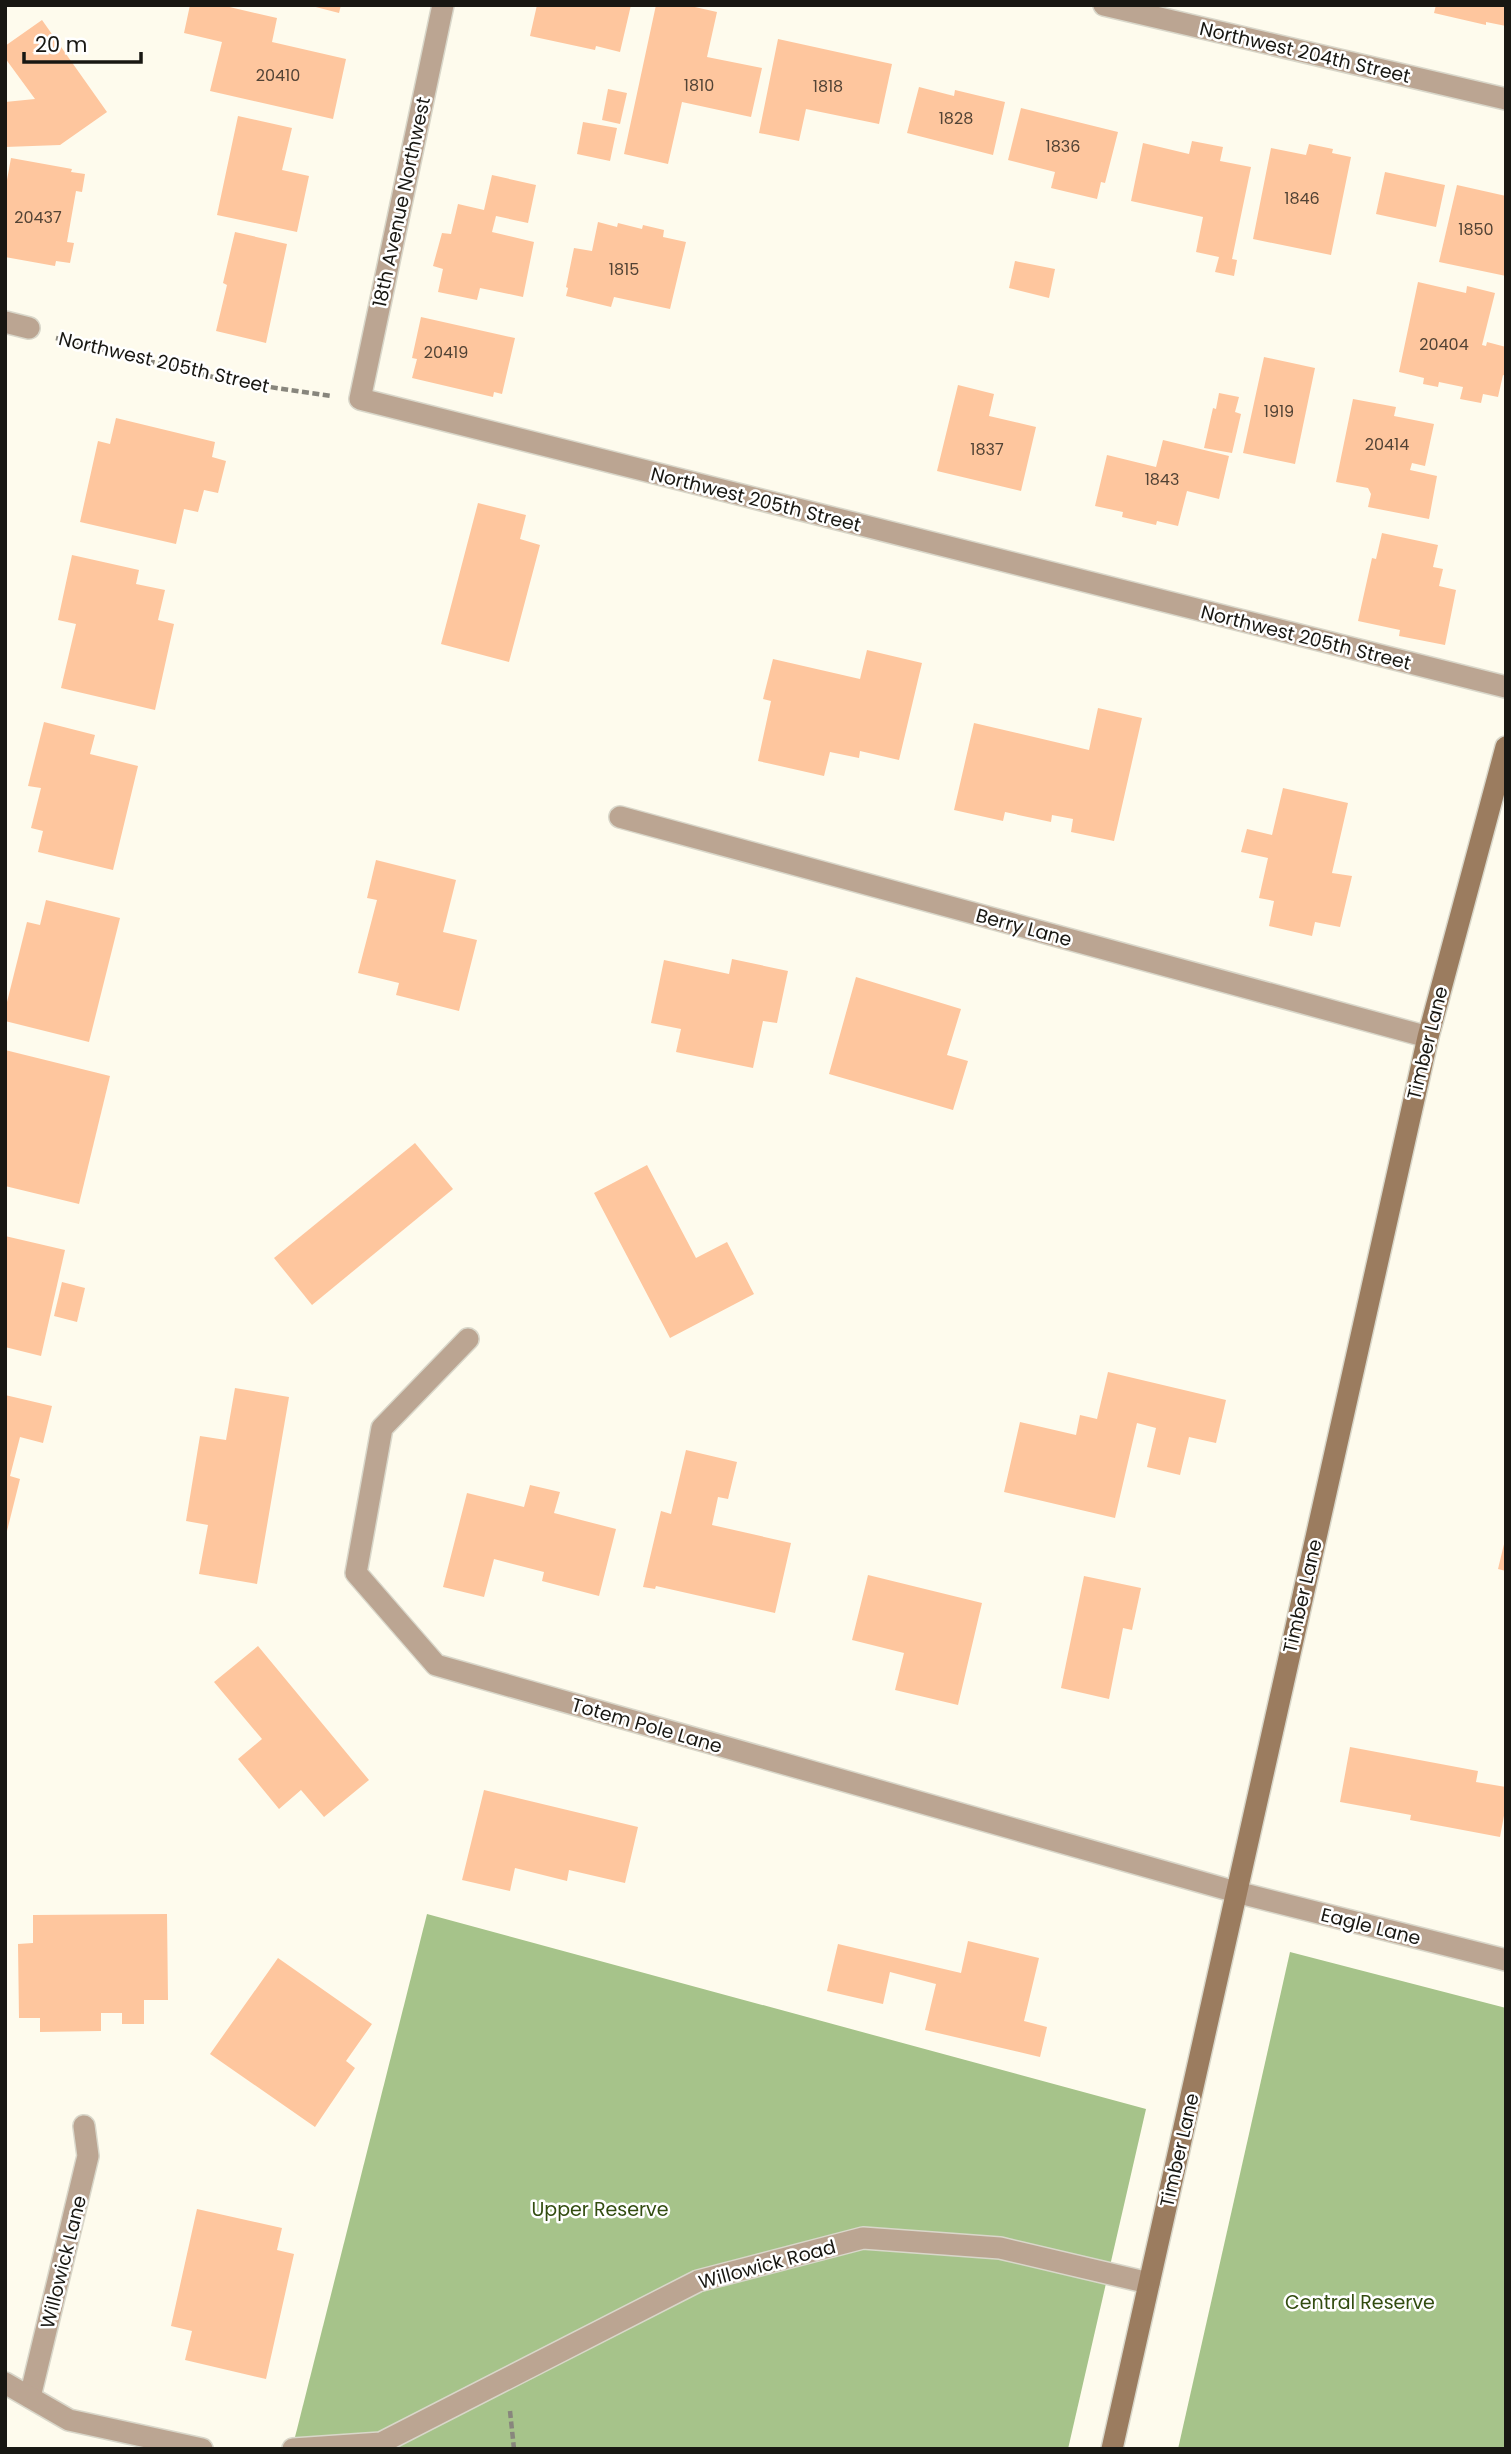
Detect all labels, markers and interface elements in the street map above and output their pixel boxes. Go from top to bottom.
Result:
street label: Northwest 204th Street [1197,15,1413,90]
scale bar [24,21,142,65]
text: 20 m [35,30,88,59]
house number: 20410 [256,64,300,87]
house number: 1810 [684,74,714,97]
house number: 1818 [813,75,843,98]
street label: 18th Avenue Northwest [366,94,437,310]
house number: 1828 [939,107,973,130]
house number: 1836 [1046,135,1080,158]
house number: 1846 [1284,187,1320,210]
house number: 20437 [14,206,62,229]
house number: 1850 [1458,218,1494,241]
house number: 1815 [609,258,639,281]
street label: Northwest 205th Street [56,325,272,400]
house number: 20404 [1419,333,1469,356]
house number: 20419 [424,341,468,364]
house number: 1919 [1264,400,1294,423]
house number: 20414 [1365,433,1409,456]
house number: 1837 [970,438,1004,461]
street label: Northwest 205th Street [648,460,864,539]
house number: 1843 [1145,468,1179,491]
street label: Northwest 205th Street [1198,598,1414,677]
street label: Berry Lane [973,902,1075,953]
street label: Timber Lane [1400,983,1455,1103]
street label: Timber Lane [1276,1536,1329,1656]
street label: Totem Pole Lane [568,1691,725,1760]
street label: Eagle Lane [1318,1901,1424,1952]
street label: Timber Lane [1153,2090,1206,2210]
street label: Willowick Lane [34,2193,93,2332]
park label: Upper Reserve [531,2196,669,2223]
street label: Willowick Road [696,2233,839,2296]
park label: Central Reserve [1285,2289,1435,2316]

